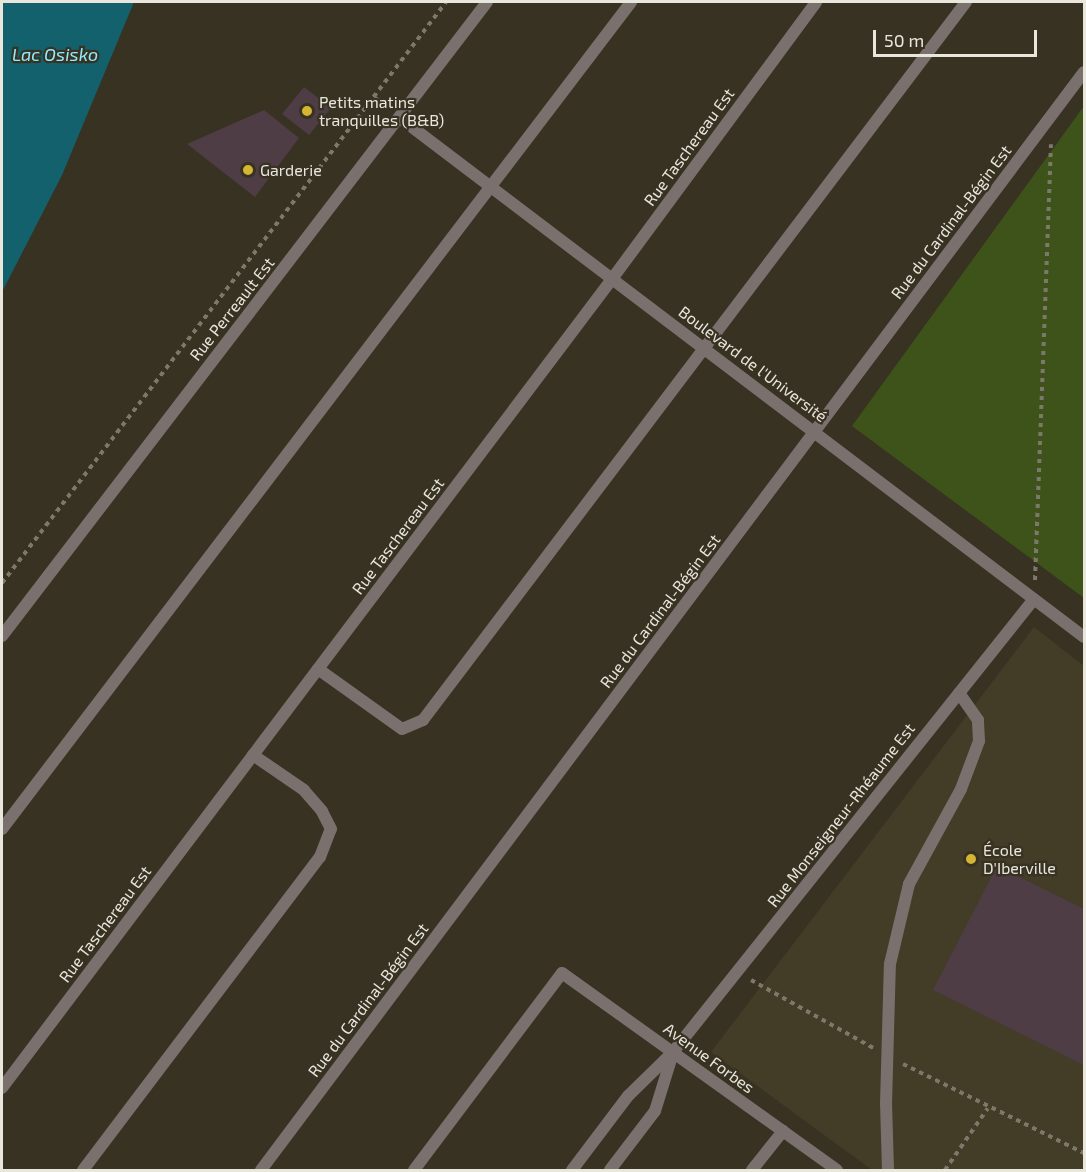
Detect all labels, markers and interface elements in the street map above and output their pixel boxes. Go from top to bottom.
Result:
scale bar [876,18,1040,56]
text: 50 m [884,29,924,51]
water label: Lac Osisko [12,43,98,65]
street label: Rue Taschereau Est [640,84,738,210]
place label: Petits matins tranquilles (B&B) [319,92,444,130]
marker: Petits matins tranquilles (B&B) [300,104,314,118]
street label: Rue du Cardinal-Bégin Est [887,141,1015,303]
place label: Garderie [260,160,322,180]
marker: Garderie [241,163,255,177]
street label: Rue Perreault Est [186,254,278,364]
street label: Boulevard de l'Université [675,302,831,426]
street label: Rue Taschereau Est [348,474,448,598]
street label: Rue du Cardinal-Bégin Est [596,530,724,692]
street label: Rue Monseigneur-Rhéaume Est [763,719,919,911]
place label: École D'Iberville [983,840,1056,878]
marker: École D'Iberville [964,852,978,866]
street label: Rue Taschereau Est [55,862,155,986]
street label: Rue du Cardinal-Bégin Est [304,919,432,1081]
street label: Avenue Forbes [660,1019,758,1097]

